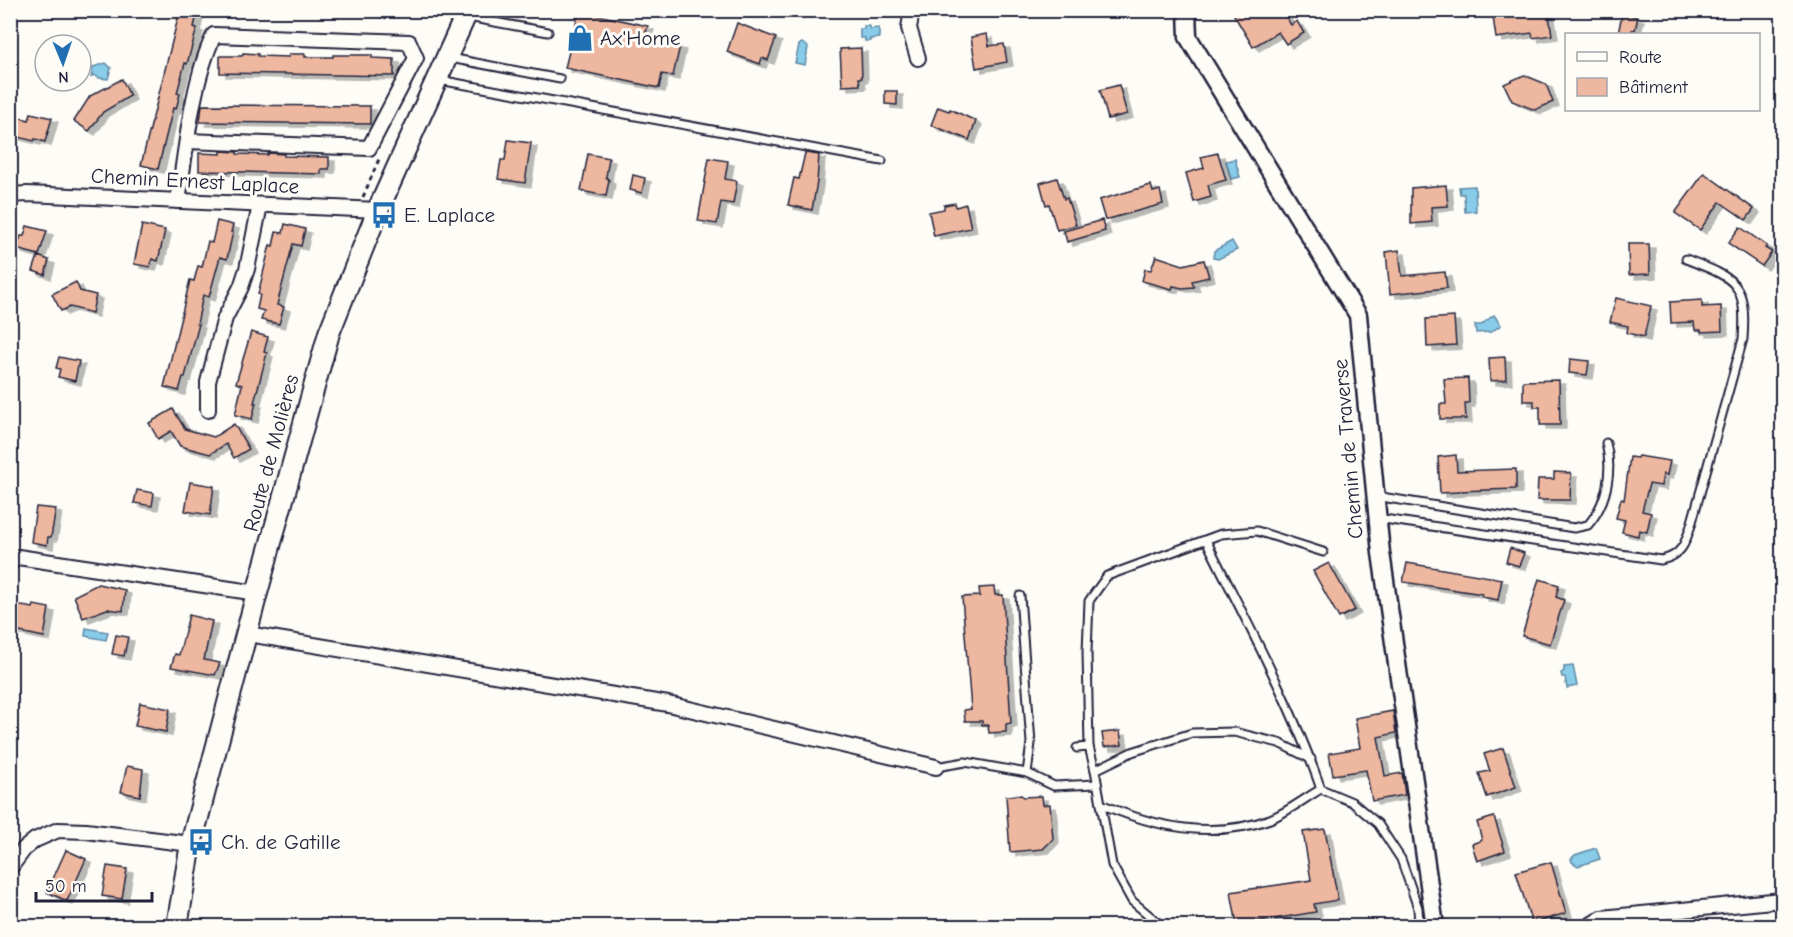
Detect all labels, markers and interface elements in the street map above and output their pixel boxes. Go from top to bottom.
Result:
shop icon: Ax'Home [565,23,595,53]
place label: Ax'Home [600,26,680,50]
north arrow [33,33,93,93]
legend [1565,33,1760,111]
text: Route [1619,47,1662,68]
text: N [58,68,69,86]
text: Bâtiment [1619,77,1689,98]
street label: Chemin Ernest Laplace [90,164,300,198]
bus stop icon: E. Laplace [369,200,399,230]
place label: E. Laplace [404,203,495,227]
street label: Chemin de Traverse [1328,358,1368,540]
street label: Route de Molières [239,372,303,534]
bus stop icon: Ch. de Gatille [186,827,216,857]
place label: Ch. de Gatille [221,830,340,854]
scale bar [36,865,152,903]
text: 50 m [45,876,87,897]

